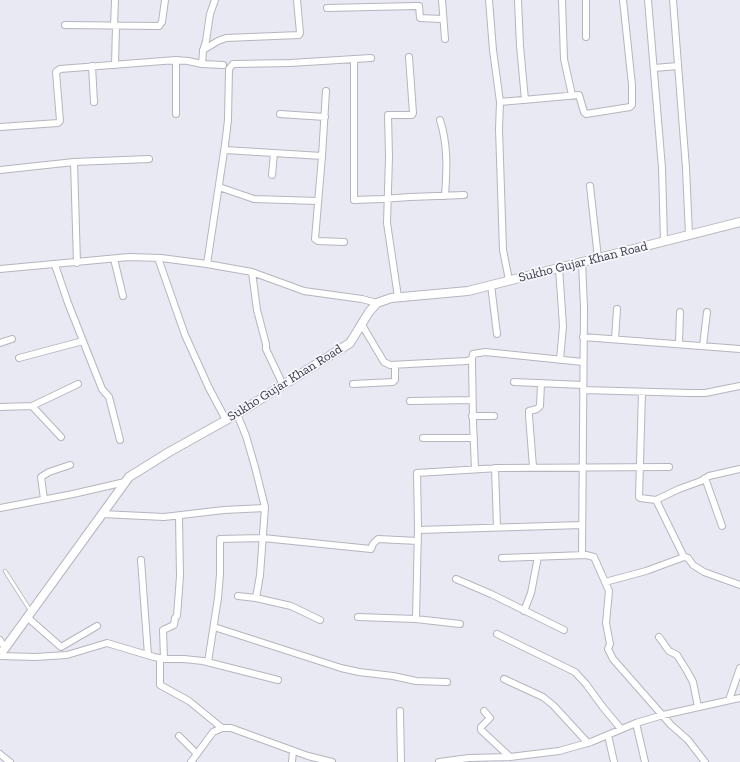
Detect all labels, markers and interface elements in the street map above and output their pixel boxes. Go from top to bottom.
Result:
street label: Sukho Gujar Khan Road [517,238,649,286]
street label: Sukho Gujar Khan Road [225,341,345,425]

